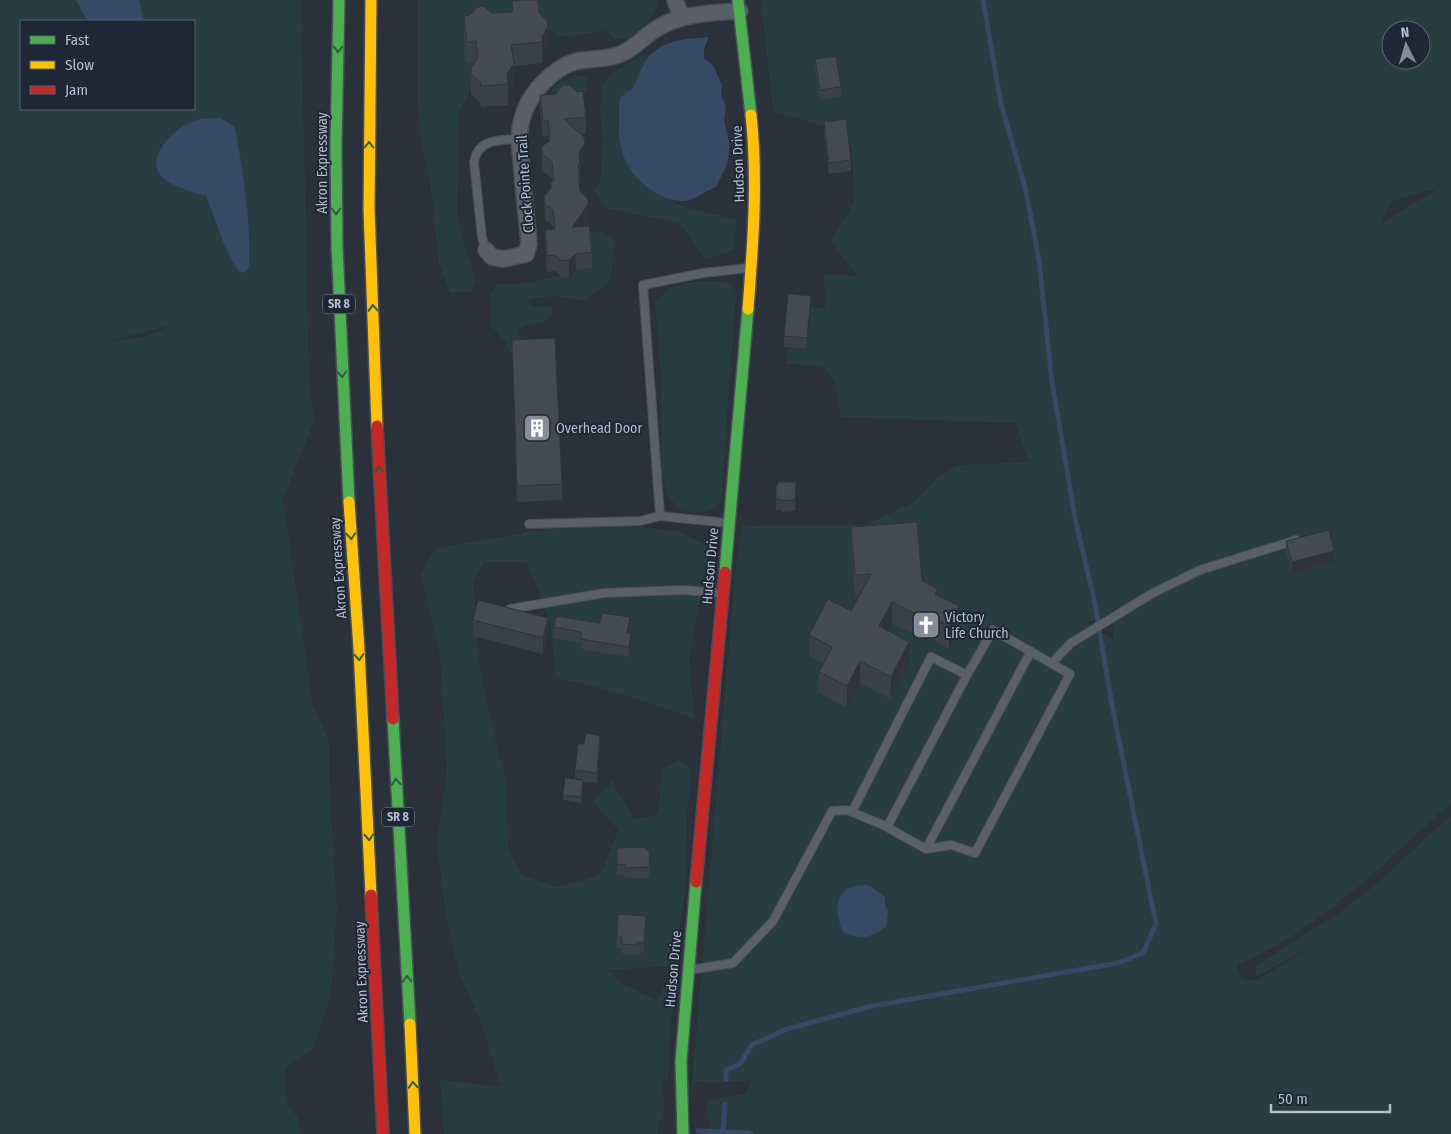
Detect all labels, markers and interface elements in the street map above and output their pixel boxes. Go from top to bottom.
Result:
legend [20,20,195,110]
north arrow [1381,20,1431,70]
text: N [1400,24,1410,41]
text: Fast [65,31,89,49]
one-way arrow [333,45,343,53]
text: Slow [65,56,94,74]
text: Jam [65,81,88,99]
street label: Akron Expressway [314,111,331,214]
street label: Hudson Drive [729,125,748,203]
street label: Clock Pointe Trail [514,134,537,234]
one-way arrow [364,141,374,149]
one-way arrow [331,208,341,215]
road number: SR 8 [323,294,355,314]
one-way arrow [367,303,378,311]
one-way arrow [337,370,348,378]
building icon: Overhead Door [522,413,552,443]
place label: Overhead Door [556,420,642,437]
one-way arrow [373,466,384,474]
street label: Akron Expressway [326,516,351,619]
street label: Hudson Drive [699,527,722,605]
one-way arrow [346,532,357,540]
place label: Victory Life Church [945,609,1009,642]
church icon: Victory Life Church [911,610,941,640]
one-way arrow [354,653,365,661]
one-way arrow [391,777,402,785]
road number: SR 8 [382,808,414,826]
one-way arrow [364,834,374,841]
street label: Akron Expressway [351,920,372,1023]
street label: Hudson Drive [662,930,685,1008]
one-way arrow [402,975,413,983]
one-way arrow [407,1081,418,1089]
scale bar [1271,1082,1390,1114]
text: 50 m [1278,1090,1308,1108]

